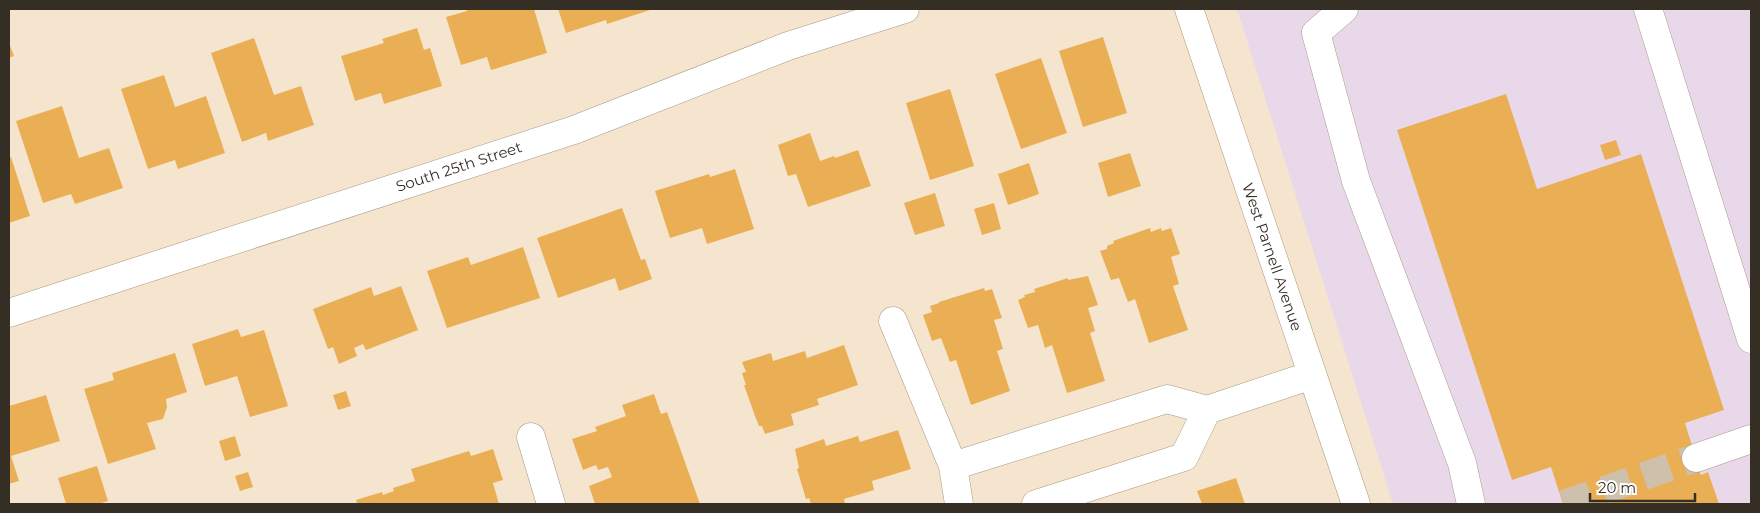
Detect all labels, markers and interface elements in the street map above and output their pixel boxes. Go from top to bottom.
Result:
street label: South 25th Street [393,137,524,196]
street label: West Parnell Avenue [1238,180,1307,333]
scale bar [1590,470,1695,502]
text: 20 m [1598,478,1636,497]

